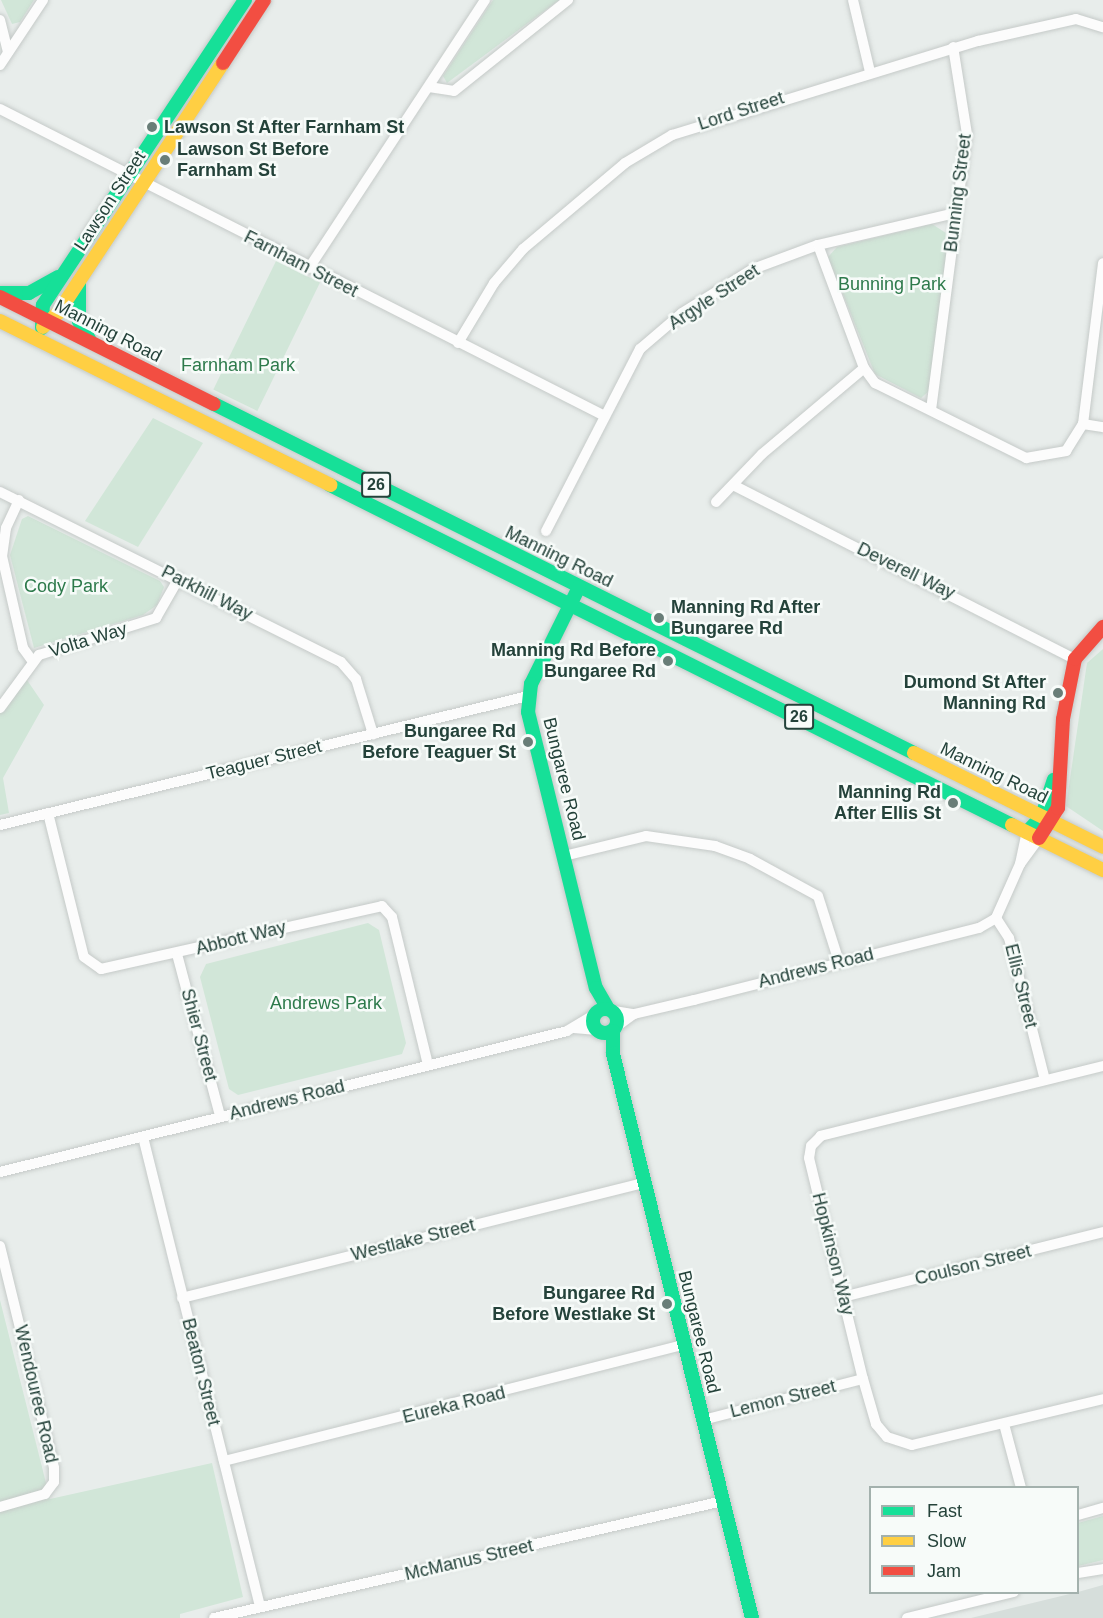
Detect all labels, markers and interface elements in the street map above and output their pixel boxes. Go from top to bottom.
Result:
street label: Lord Street [695,87,787,135]
place label: Lawson St After Farnham St [164,116,405,138]
marker: Lawson St After Farnham St [145,120,159,134]
street label: Bunning Street [940,133,976,253]
place label: Lawson St Before Farnham St [177,139,329,182]
street label: Lawson Street [70,147,150,255]
marker: Lawson St Before Farnham St [158,153,172,167]
street label: Farnham Street [240,226,362,302]
street label: Argyle Street [664,260,764,334]
park label: Bunning Park [838,273,946,295]
street label: Manning Road [51,295,165,367]
park label: Farnham Park [181,354,295,376]
road number: 26 [361,472,391,498]
street label: Manning Road [502,522,616,592]
street label: Deverell Way [853,538,959,604]
street label: Parkhill Way [158,561,256,625]
park label: Cody Park [24,575,108,597]
place label: Manning Rd After Bungaree Rd [671,597,821,640]
marker: Manning Rd After Bungaree Rd [652,611,666,625]
street label: Volta Way [46,618,130,662]
place label: Manning Rd Before Bungaree Rd [491,640,656,682]
marker: Manning Rd Before Bungaree Rd [661,654,675,668]
place label: Dumond St After Manning Rd [903,672,1046,714]
marker: Dumond St After Manning Rd [1051,686,1065,700]
road number: 26 [784,704,814,730]
street label: Bungaree Road [538,715,590,843]
place label: Bungaree Rd Before Teaguer St [362,721,516,764]
street label: Teaguer Street [204,735,324,785]
marker: Bungaree Rd Before Teaguer St [521,735,535,749]
street label: Manning Road [937,738,1051,808]
place label: Manning Rd After Ellis St [834,782,941,824]
marker: Manning Rd After Ellis St [946,796,960,810]
street label: Abbott Way [194,916,288,960]
street label: Ellis Street [1000,942,1042,1030]
street label: Andrews Road [756,943,876,993]
street label: Shier Street [176,986,222,1084]
park label: Andrews Park [270,992,382,1014]
street label: Andrews Road [227,1075,347,1125]
street label: Hopkinson Way [807,1191,859,1317]
street label: Westlake Street [349,1214,477,1266]
street label: Coulson Street [913,1240,1033,1290]
street label: Bungaree Road [673,1268,725,1396]
place label: Bungaree Rd Before Westlake St [492,1283,655,1326]
marker: Bungaree Rd Before Westlake St [660,1297,674,1311]
street label: Beaton Street [177,1316,225,1428]
street label: Wendouree Road [10,1323,62,1465]
street label: Lemon Street [728,1375,838,1423]
street label: Eureka Road [400,1382,508,1428]
legend [869,1486,1079,1594]
text: Fast [927,1501,962,1521]
text: Slow [927,1531,966,1551]
street label: McManus Street [403,1535,535,1585]
text: Jam [927,1561,961,1581]

